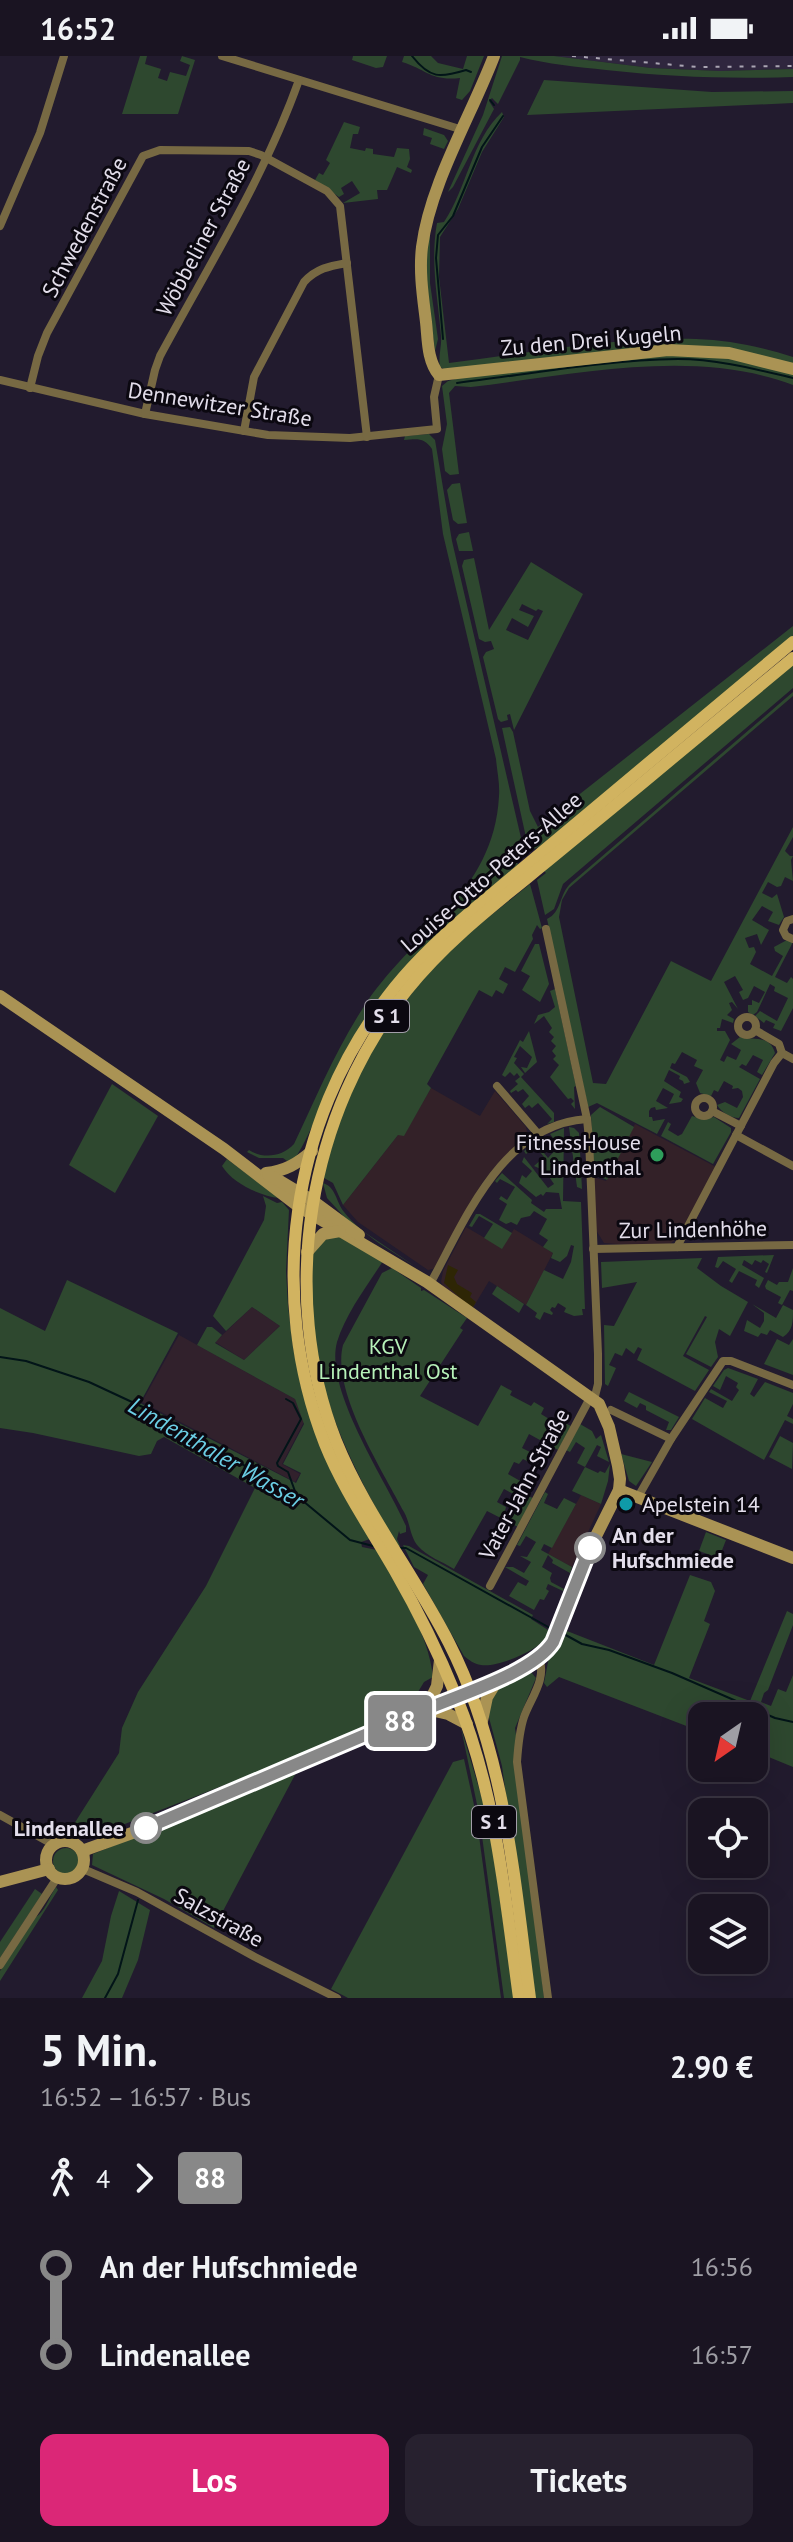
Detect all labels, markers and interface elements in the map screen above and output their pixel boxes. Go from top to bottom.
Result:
text: 16:52 [40,9,116,48]
street label: Schwedenstraße [35,152,133,302]
street label: Wöbbeliner Straße [150,153,256,321]
street label: Zu den Drei Kugeln [500,318,682,362]
street label: Dennewitzer Straße [126,376,314,432]
street label: Louise-Otto-Peters-Allee [395,786,587,958]
road number: S 1 [365,1000,409,1032]
place label: FitnessHouse Lindenthal [516,1128,642,1181]
marker: FitnessHouse Lindenthal [648,1146,666,1164]
street label: Zur Lindenhöhe [619,1214,767,1244]
park label: KGV Lindenthal Ost [319,1332,458,1385]
water label: Lindenthaler Wasser [123,1390,311,1516]
street label: Vater-Jahn-Straße [472,1404,576,1565]
place label: Apelstein 14 [642,1490,760,1518]
marker: Apelstein 14 [617,1495,635,1513]
place label: An der Hufschmiede [612,1521,734,1574]
marker: An der Hufschmiede [575,1533,605,1563]
line badge: 88 [364,1695,436,1747]
text: 88 [384,1702,416,1739]
north arrow [688,1702,768,1782]
map controls [688,1702,768,1974]
button: locate [688,1798,768,1878]
road number: S 1 [472,1806,516,1838]
marker: Lindenallee [131,1813,161,1843]
place label: Lindenallee [14,1814,124,1842]
street label: Salzstraße [169,1881,269,1953]
button: layers [688,1894,768,1974]
text: 5 Min. [40,2021,158,2078]
text: 2.90 € [670,2047,753,2086]
text: 16:52 – 16:57 · Bus [40,2080,251,2113]
icon: walk [40,2156,84,2200]
icon: forward [122,2156,166,2200]
text: 88 [194,2159,226,2196]
text: 4 [96,2162,110,2195]
text: An der Hufschmiede [100,2247,358,2286]
text: 16:56 [691,2250,753,2283]
text: Lindenallee [100,2335,250,2374]
text: 16:57 [691,2338,753,2371]
button: Los [40,2434,389,2526]
button: Tickets [405,2434,753,2526]

